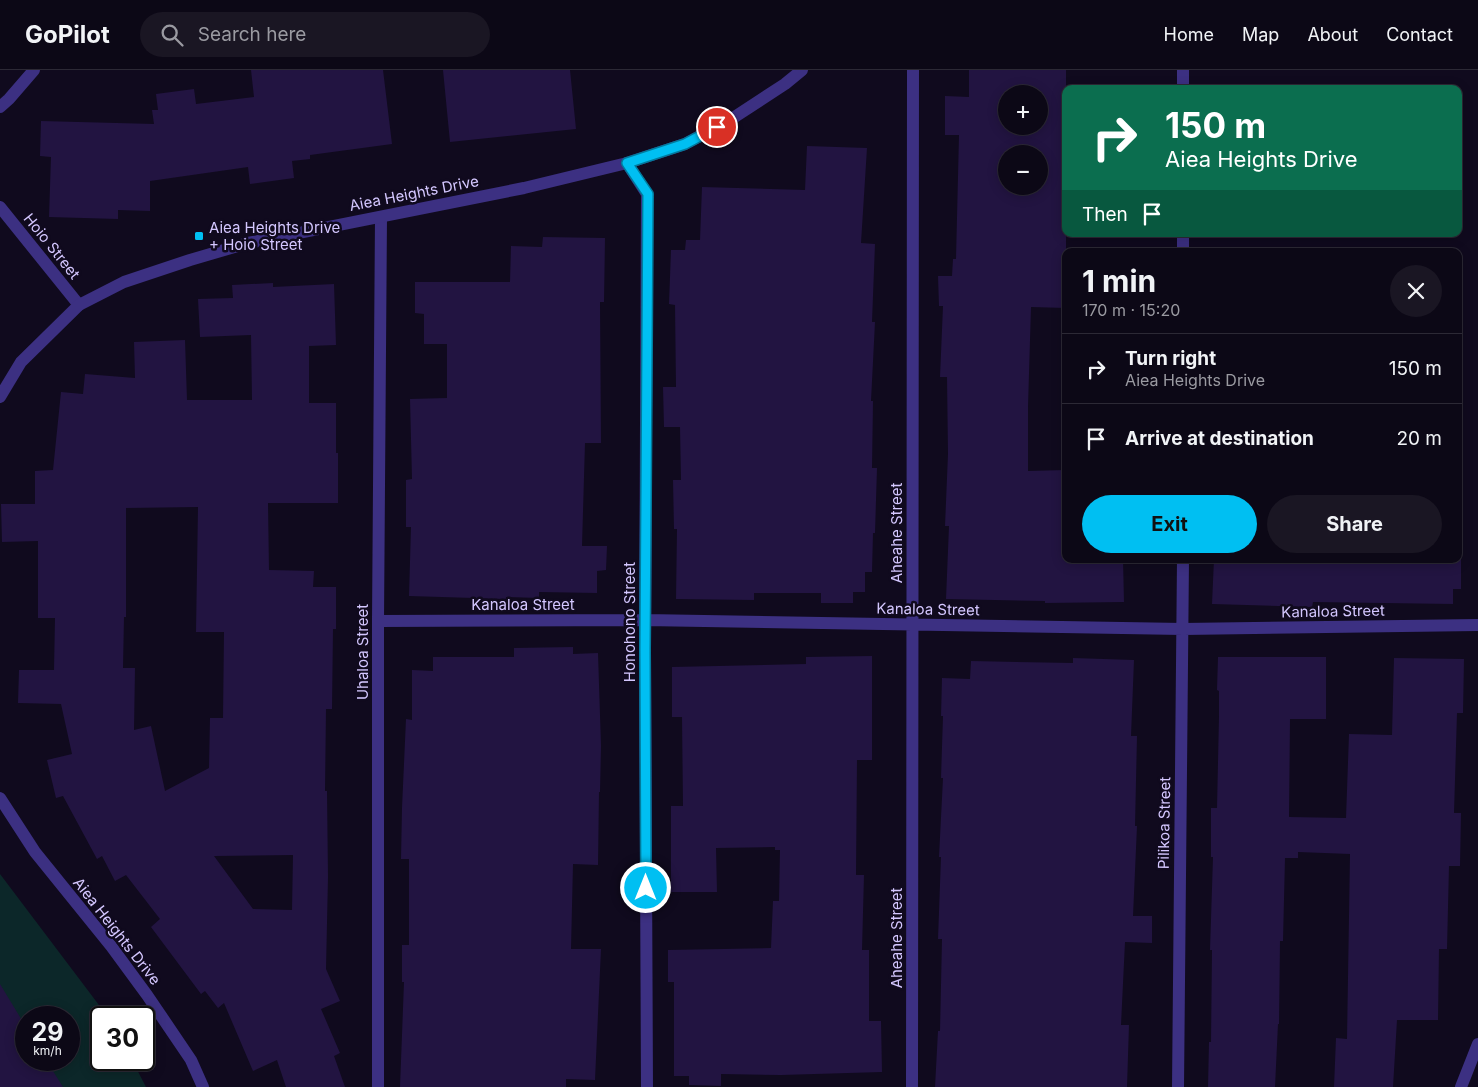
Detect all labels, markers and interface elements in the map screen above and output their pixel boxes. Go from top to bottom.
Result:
search box [140,12,490,57]
text: GoPilot [25,20,110,49]
icon: search [158,21,186,49]
text: Search here [198,23,306,46]
text: Home [1164,24,1214,45]
text: Map [1242,24,1279,45]
text: About [1307,24,1358,45]
text: Contact [1386,24,1453,45]
map controls [998,85,1048,195]
button: + [998,85,1048,135]
text: 150 m [1165,104,1266,146]
icon: right [1082,105,1147,170]
pin [696,106,738,148]
icon: arrive [703,113,731,141]
button: − [998,145,1048,195]
text: Aiea Heights Drive [1165,146,1358,172]
street label: Aiea Heights Drive [348,171,480,215]
icon: arrive [1138,200,1166,228]
text: Then [1082,203,1128,226]
street label: Hoio Street [20,209,84,283]
place label: Aiea Heights Drive + Hoio Street [209,218,340,254]
marker: Aiea Heights Drive + Hoio Street [193,230,205,242]
text: 1 min [1082,263,1156,299]
button: close [1390,265,1442,317]
text: 170 m · 15:20 [1082,300,1180,320]
text: Turn right [1125,347,1216,370]
icon: right [1082,355,1110,383]
text: 150 m [1389,357,1442,380]
text: Aiea Heights Drive [1125,370,1265,390]
icon: arrive [1082,425,1110,453]
text: Arrive at destination [1125,427,1314,450]
text: 20 m [1396,427,1442,450]
street label: Aheahe Street [887,483,906,583]
button: Exit [1082,495,1257,553]
button: Share [1267,495,1442,553]
street label: Honohono Street [620,562,639,682]
street label: Kanaloa Street [471,595,575,614]
street label: Kanaloa Street [876,599,980,619]
street label: Kanaloa Street [1281,601,1385,621]
street label: Uhaloa Street [353,604,372,700]
street label: Pilikoa Street [1154,777,1174,869]
position arrow [619,861,671,913]
street label: Aiea Heights Drive [69,873,165,989]
street label: Aheahe Street [887,888,906,988]
speed limit sign: 30 [90,1006,155,1071]
text: 29 [32,1017,63,1047]
text: km/h [33,1043,62,1058]

